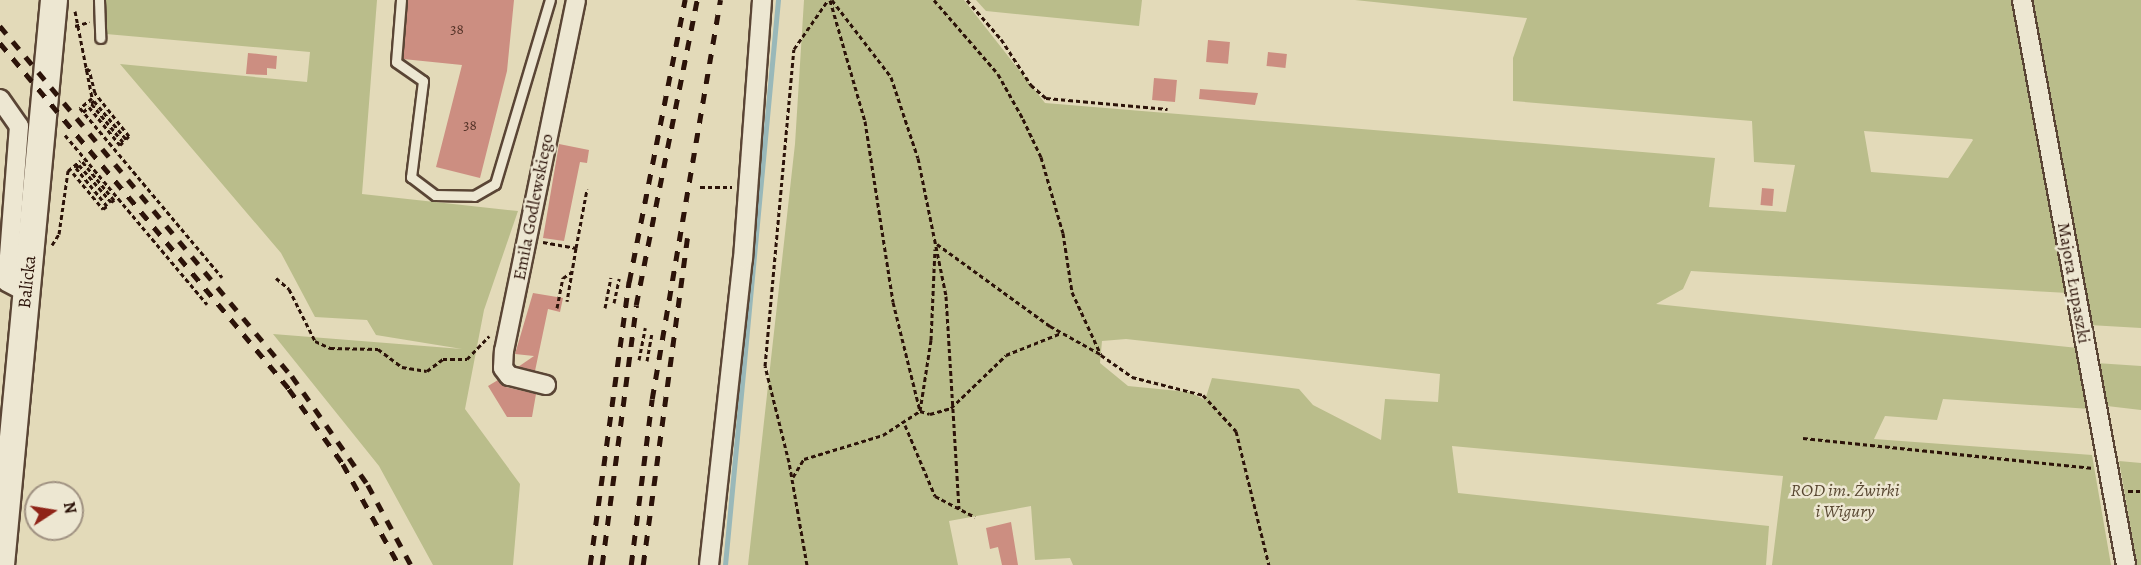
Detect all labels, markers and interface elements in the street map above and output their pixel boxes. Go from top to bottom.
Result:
house number: 38 [450,21,464,39]
house number: 38 [463,117,477,135]
street label: Emila Godlewskiego [508,132,558,282]
street label: Majora Łupaszki [2053,221,2095,345]
street label: Balicka [13,254,41,310]
park label: ROD im. Żwirki i Wigury [1791,480,1899,522]
north arrow [24,481,84,541]
text: N [58,500,82,516]

